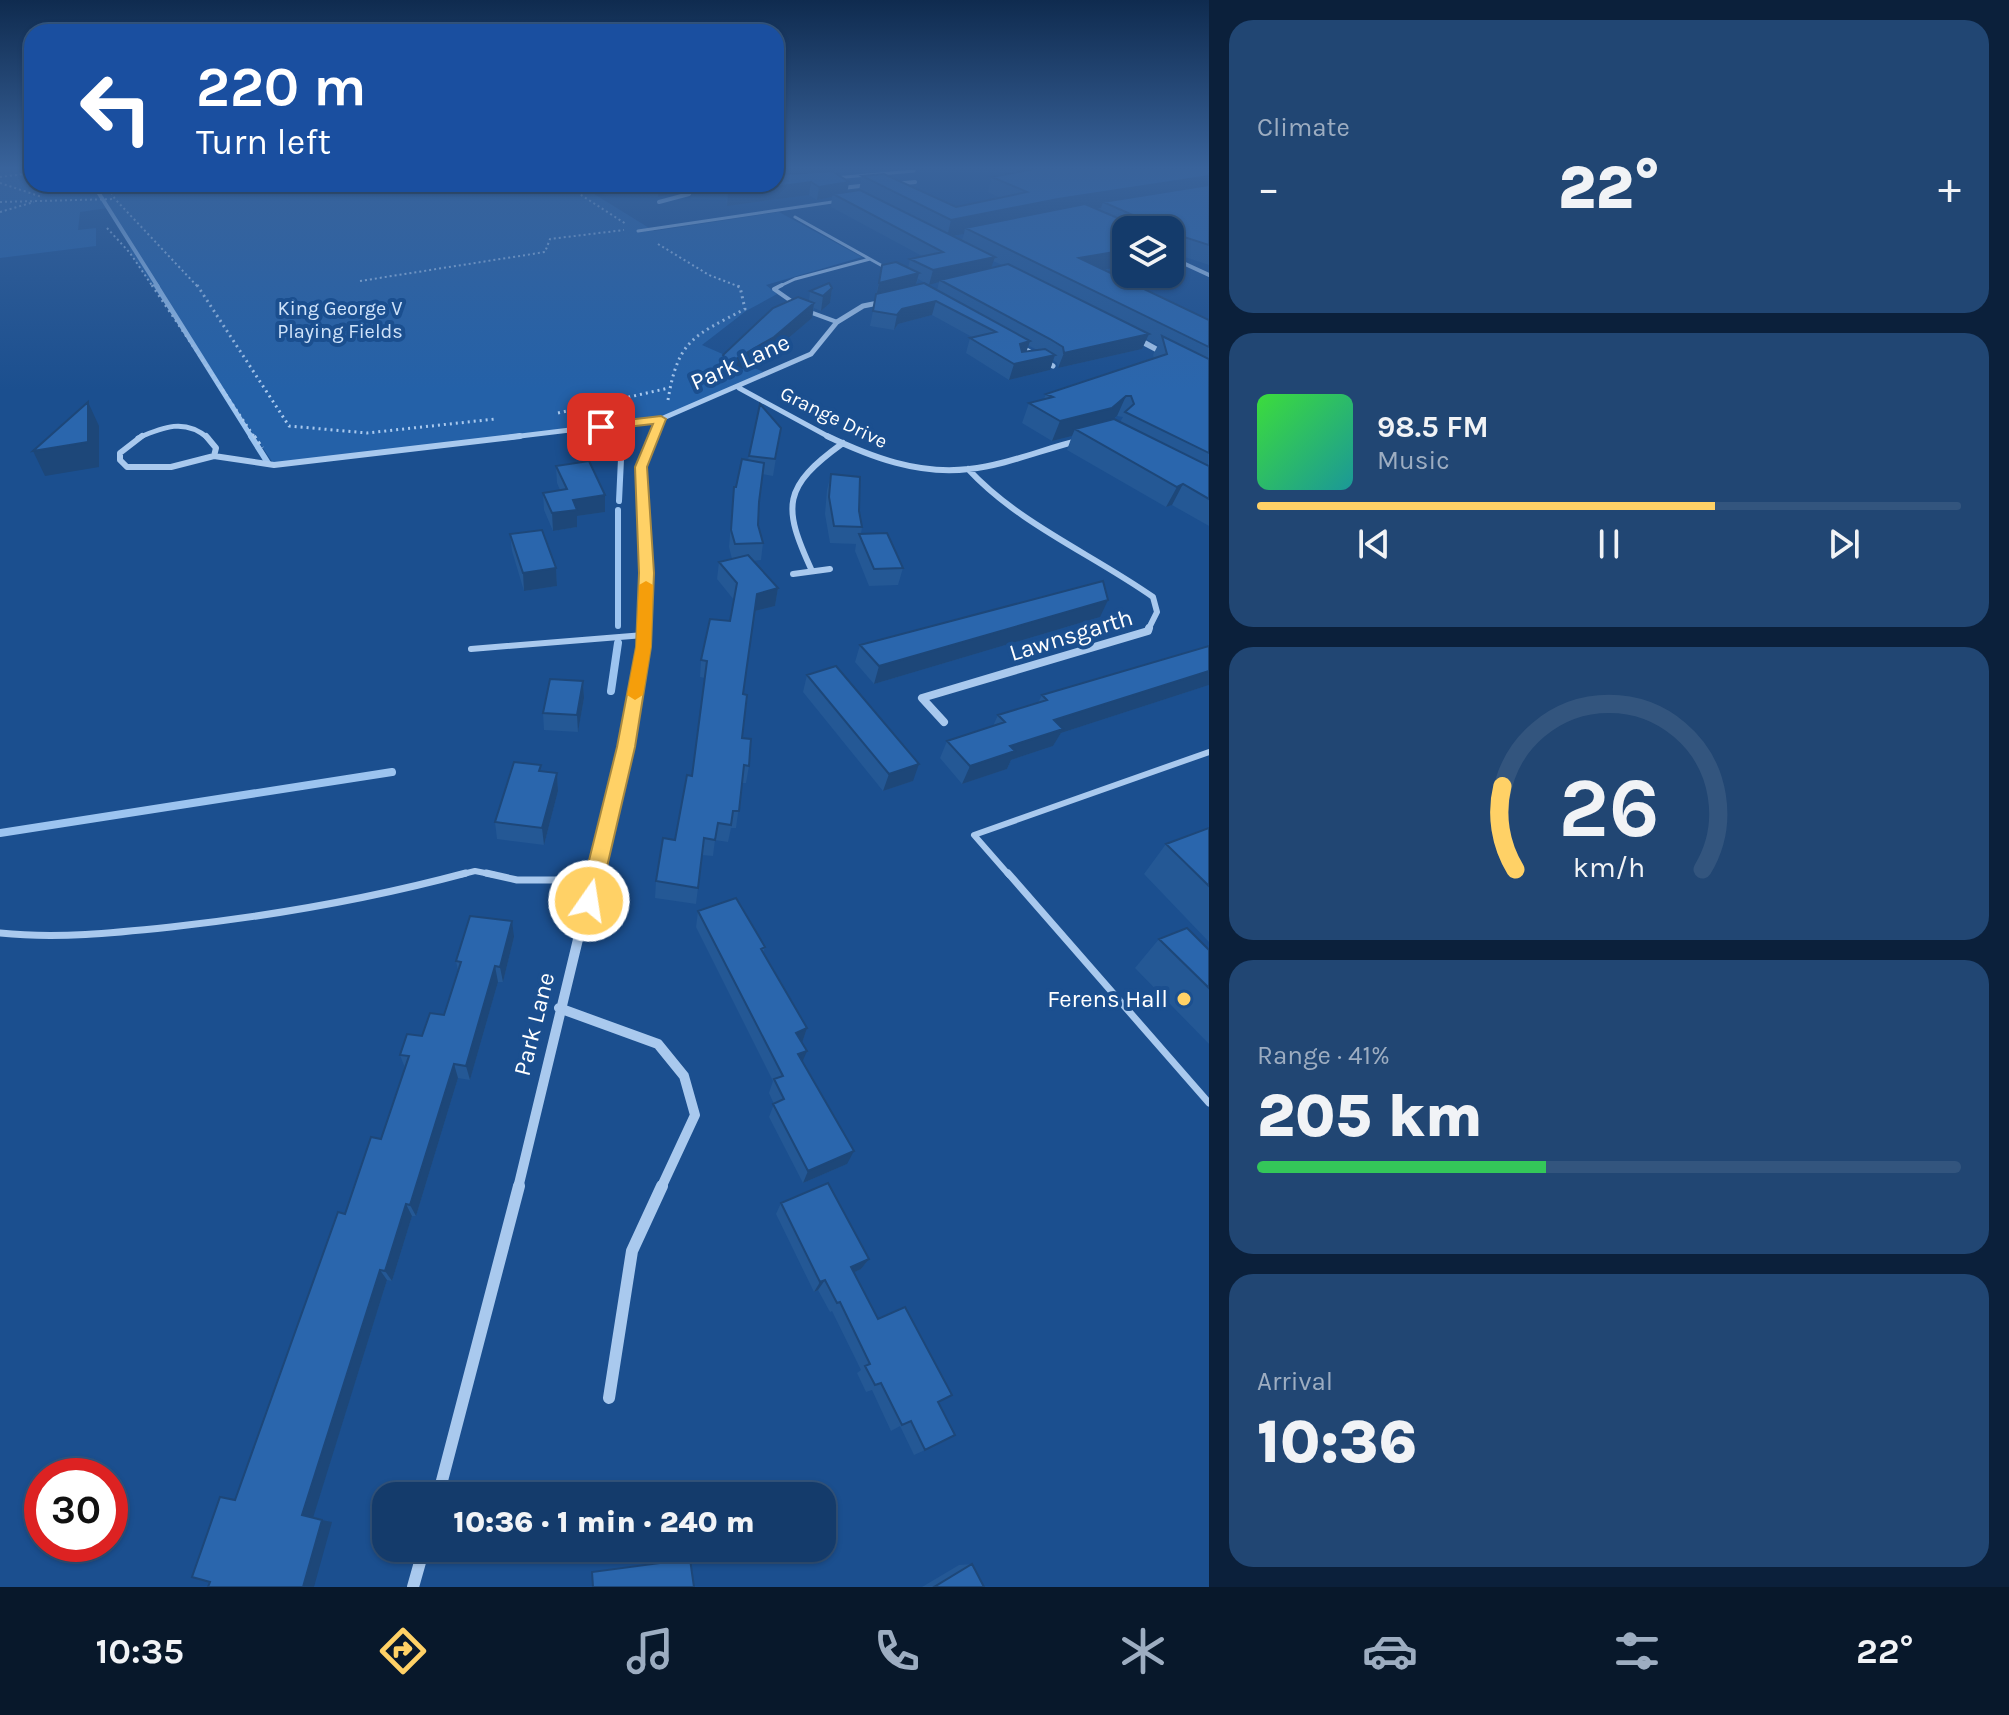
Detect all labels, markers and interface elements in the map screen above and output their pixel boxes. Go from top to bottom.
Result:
text: 220 m [196,54,367,119]
icon: left [64,56,168,160]
text: Climate [1257,112,1350,143]
text: Turn left [196,121,331,163]
text: 22° [1558,153,1660,223]
text: − [1257,163,1280,214]
text: + [1938,163,1961,214]
map controls [1112,216,1184,288]
button: layers [1112,216,1184,288]
park label: King George V Playing Fields [277,297,403,343]
street label: Park Lane [686,328,794,396]
street label: Grange Drive [777,382,891,453]
pin [567,393,635,461]
icon: arrive [579,405,623,449]
text: 98.5 FM [1377,409,1489,445]
text: Music [1377,445,1450,476]
icon: previous [1352,522,1396,566]
icon: pause [1587,522,1631,566]
icon: next [1822,522,1866,566]
street label: Lawnsgarth [1006,603,1136,667]
text: 26 [1559,759,1659,856]
text: km/h [1573,851,1645,884]
position arrow [547,859,631,943]
street label: Park Lane [508,969,560,1079]
place label: Ferens Hall [1047,985,1168,1013]
marker: Ferens Hall [1175,990,1193,1008]
text: Range · 41% [1257,1040,1390,1071]
text: 205 km [1257,1081,1483,1151]
text: Arrival [1257,1366,1333,1397]
text: 10:36 [1257,1407,1417,1477]
speed limit sign: 30 [24,1458,128,1562]
text: 10:36 · 1 min · 240 m [453,1504,755,1540]
icon: directions [375,1623,431,1679]
icon: music [622,1623,678,1679]
icon: phone [869,1623,925,1679]
icon: climate [1115,1623,1171,1679]
icon: car [1362,1623,1418,1679]
icon: filters [1609,1623,1665,1679]
text: 10:35 [95,1630,184,1672]
text: 22° [1856,1630,1914,1672]

